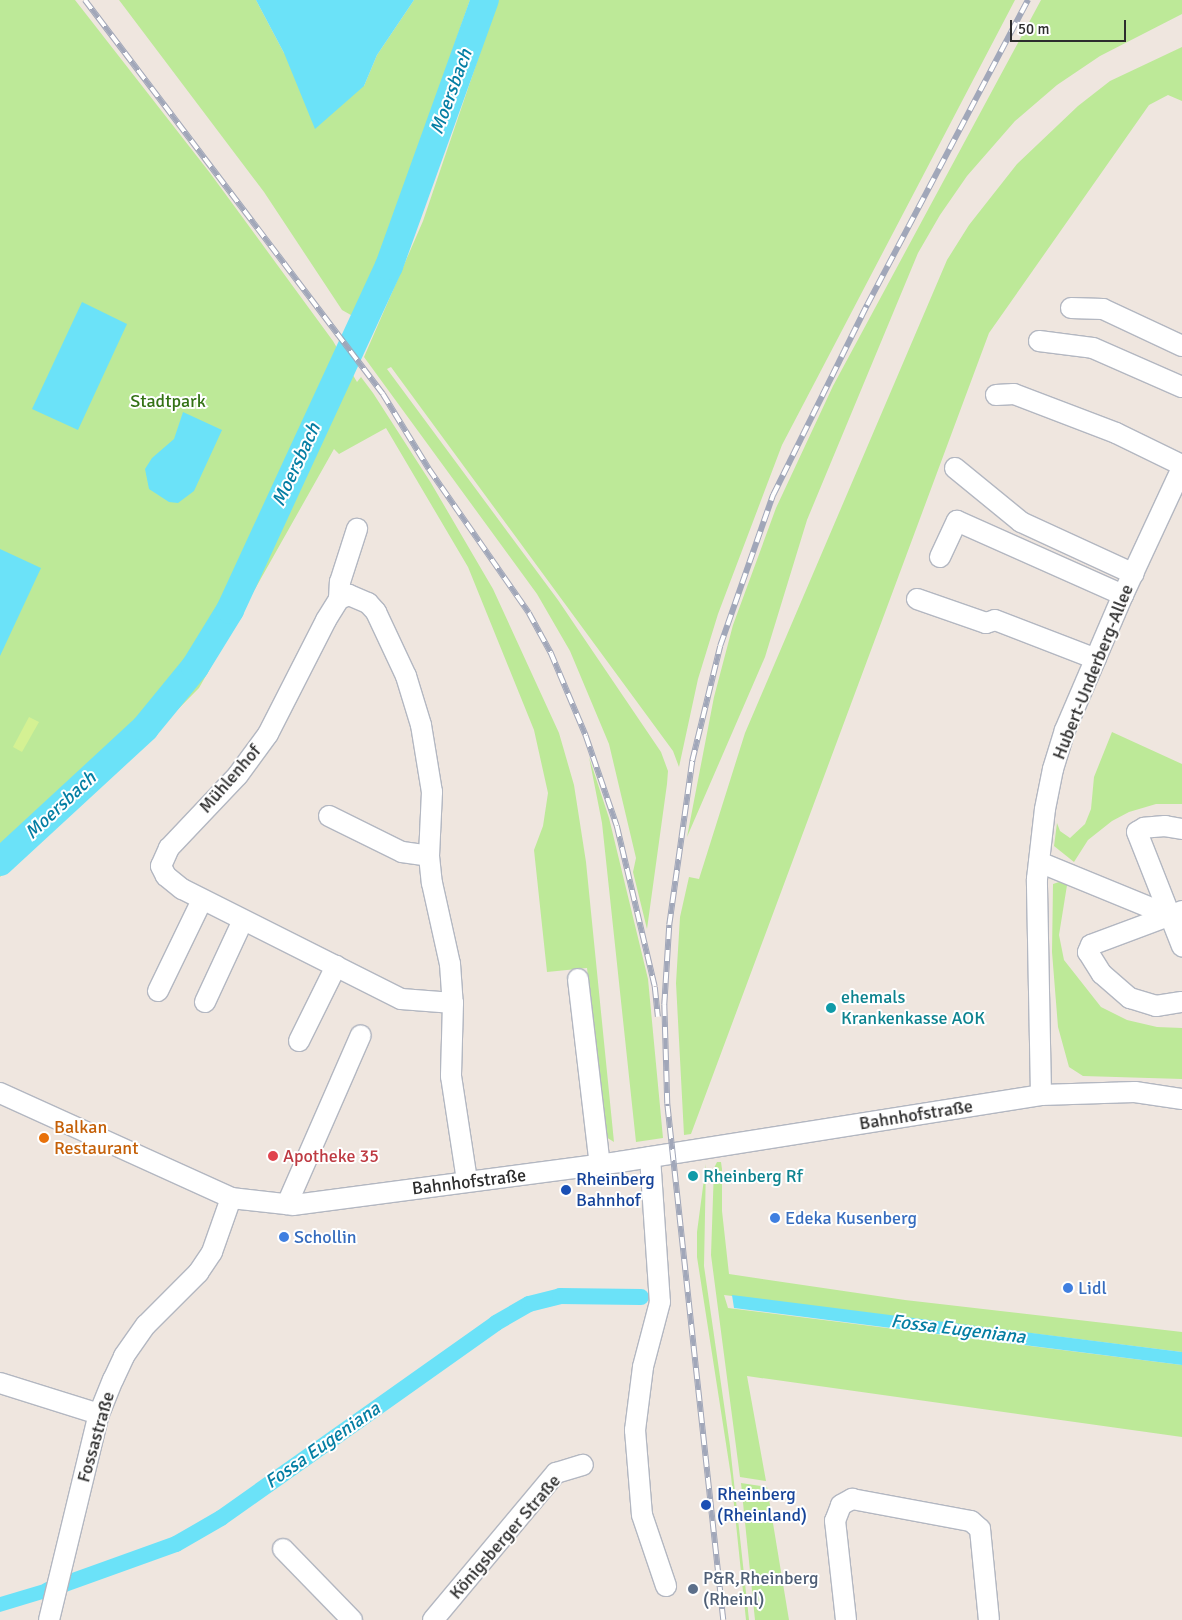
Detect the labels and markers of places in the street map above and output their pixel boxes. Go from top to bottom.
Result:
place label: ehemals Krankenkasse AOK [841,987,985,1030]
marker: ehemals Krankenkasse AOK [825,1002,837,1014]
place label: Balkan Restaurant [54,1117,138,1160]
marker: Balkan Restaurant [38,1132,50,1144]
place label: Apotheke 35 [283,1145,379,1167]
marker: Apotheke 35 [267,1150,279,1162]
place label: Rheinberg Rf [703,1165,803,1187]
place label: Rheinberg Bahnhof [576,1169,655,1212]
marker: Rheinberg Rf [687,1170,699,1182]
marker: Rheinberg Bahnhof [560,1184,572,1196]
place label: Edeka Kusenberg [785,1207,917,1229]
marker: Edeka Kusenberg [769,1212,781,1224]
place label: Schollin [294,1226,357,1248]
marker: Schollin [278,1231,290,1243]
place label: Lidl [1078,1277,1107,1299]
marker: Lidl [1062,1282,1074,1294]
place label: Rheinberg (Rheinland) [717,1484,807,1526]
marker: Rheinberg (Rheinland) [699,1498,713,1512]
place label: P&R,Rheinberg (Rheinl) [703,1568,819,1610]
marker: P&R,Rheinberg (Rheinl) [687,1583,699,1595]

